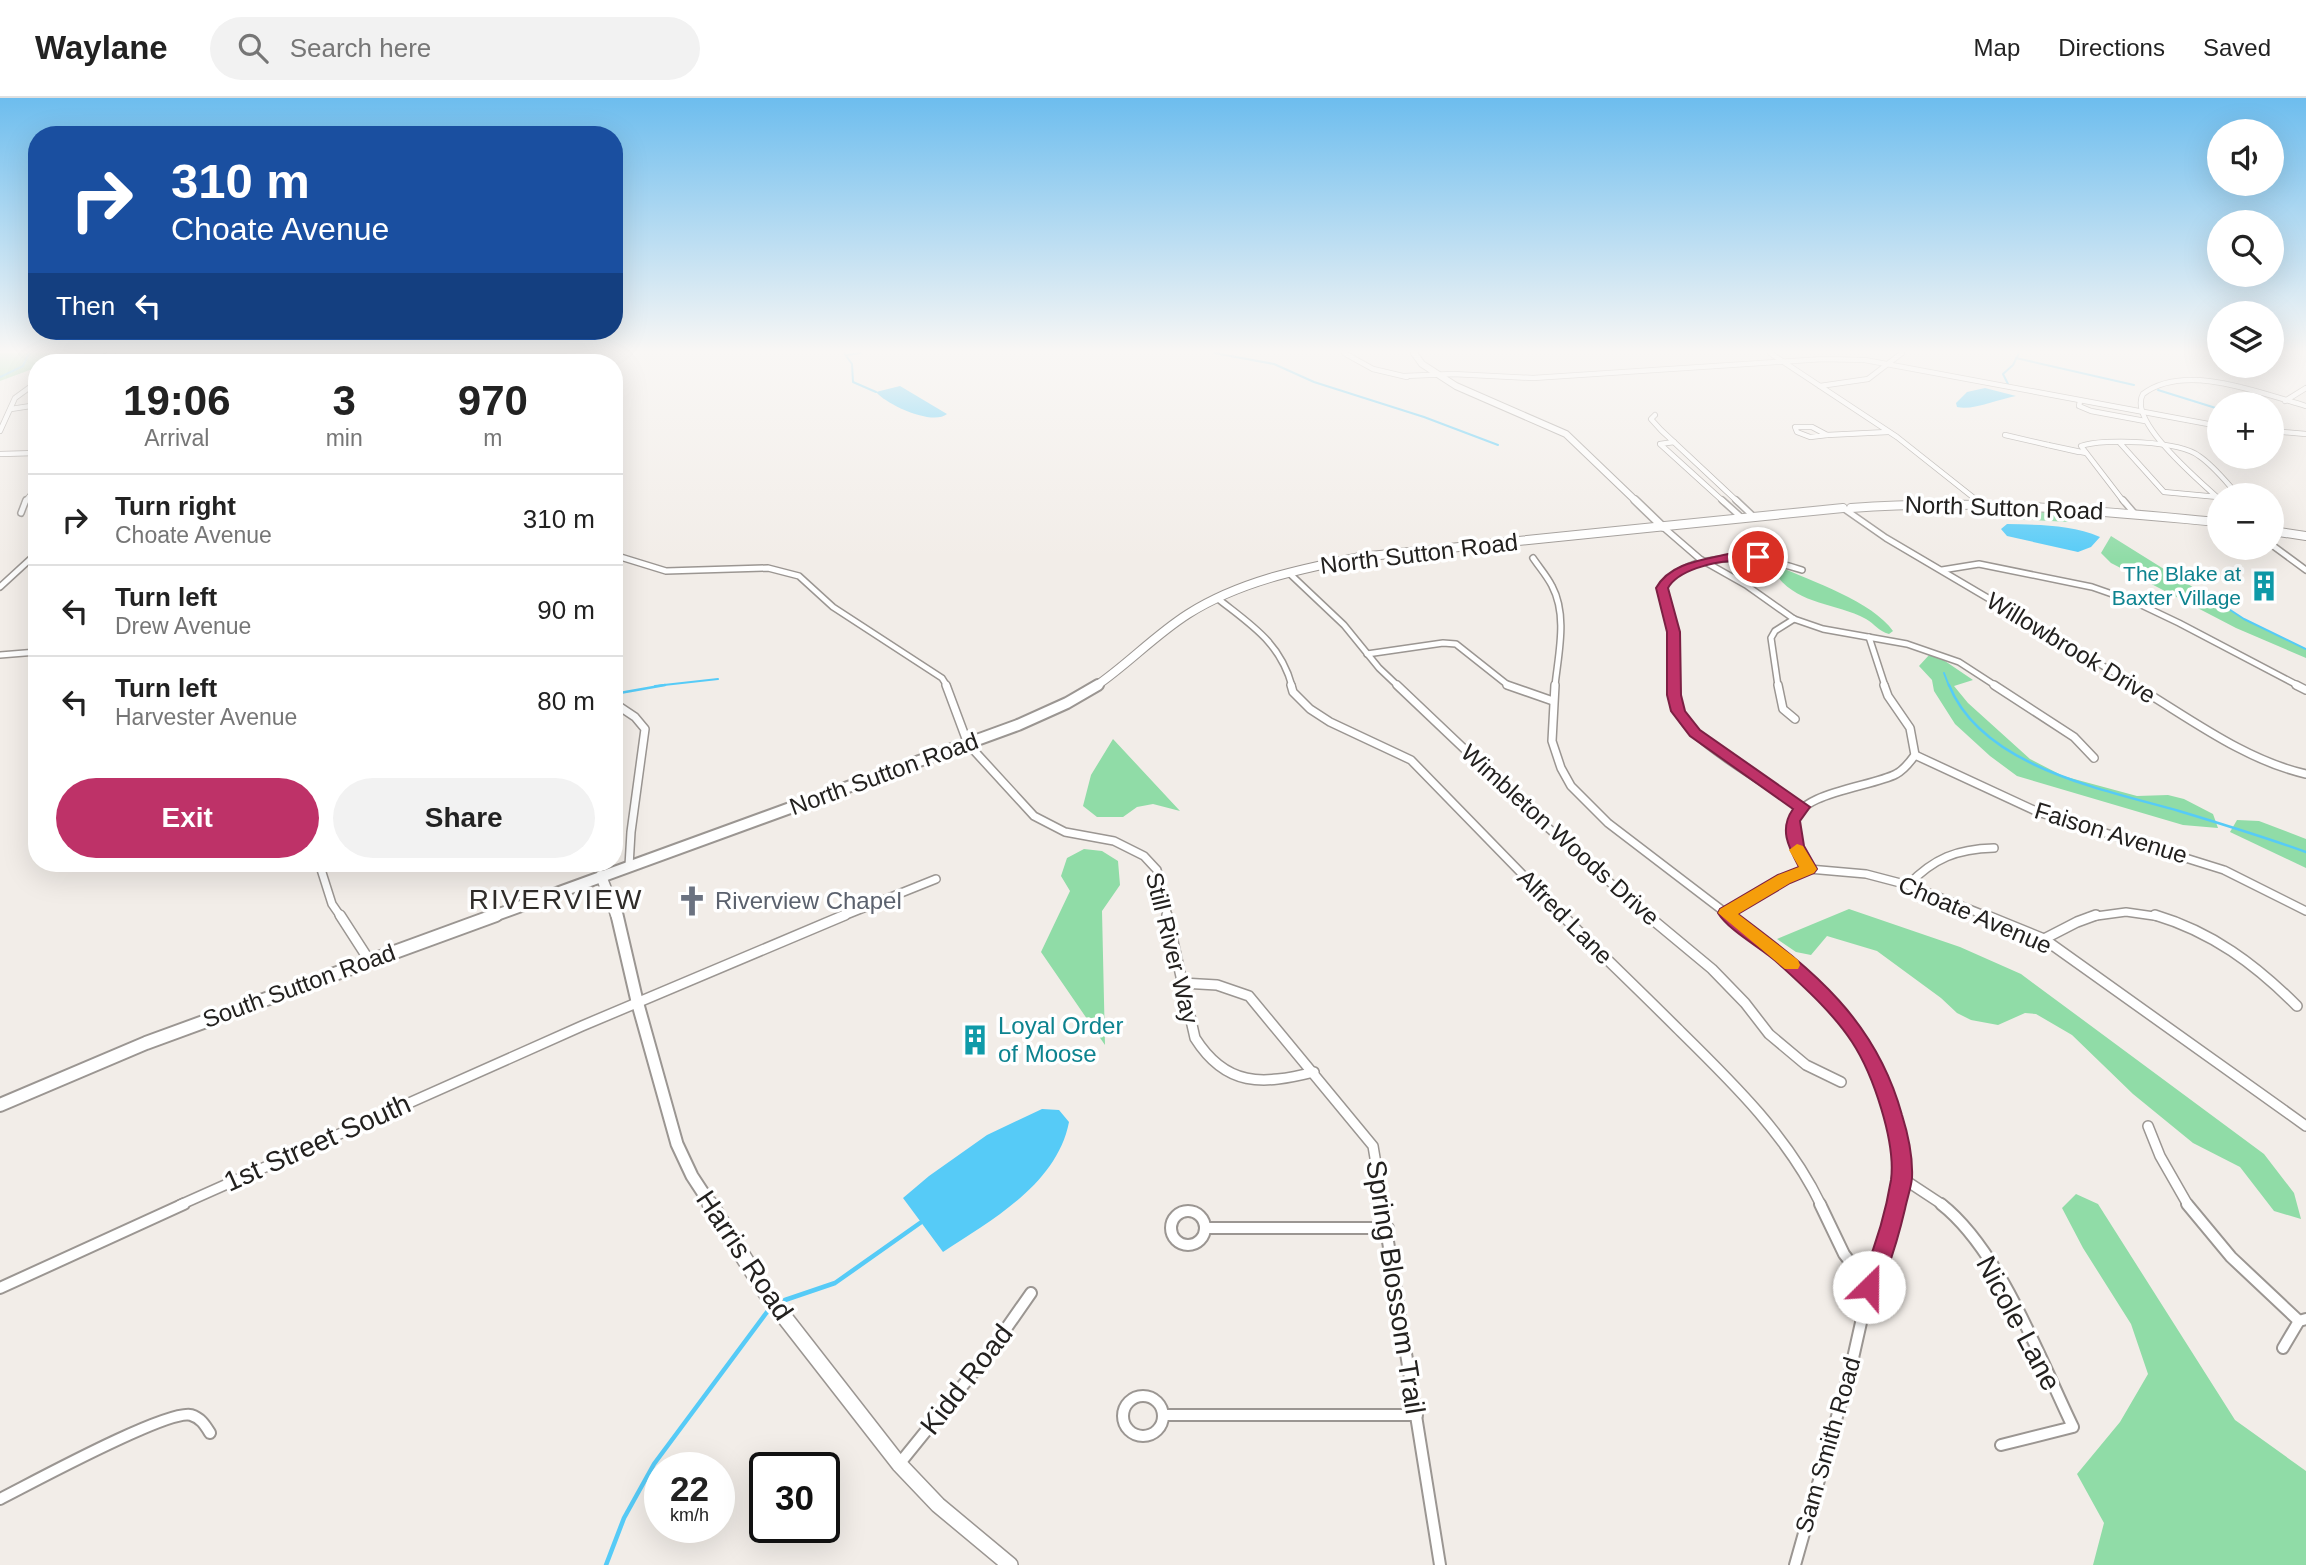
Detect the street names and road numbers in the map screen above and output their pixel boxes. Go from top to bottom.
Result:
street label: North Sutton Road [1904,491,2104,524]
street label: North Sutton Road [1319,528,1519,579]
street label: Willowbrook Drive [1982,587,2161,709]
street label: North Sutton Road [786,727,982,820]
street label: Wimbleton Woods Drive [1456,739,1665,931]
street label: Faison Avenue [2031,796,2191,869]
street label: Alfred Lane [1512,864,1618,970]
street label: Still River Way [1141,869,1204,1026]
street label: Choate Avenue [1895,870,2056,959]
street label: South Sutton Road [199,938,399,1033]
street label: 1st Street South [219,1087,415,1197]
street label: Spring Blossom Trail [1360,1158,1431,1416]
street label: Harris Road [690,1185,799,1326]
street label: Nicole Lane [1970,1251,2067,1396]
street label: Kidd Road [914,1318,1019,1440]
street label: Sam Smith Road [1790,1354,1865,1536]

